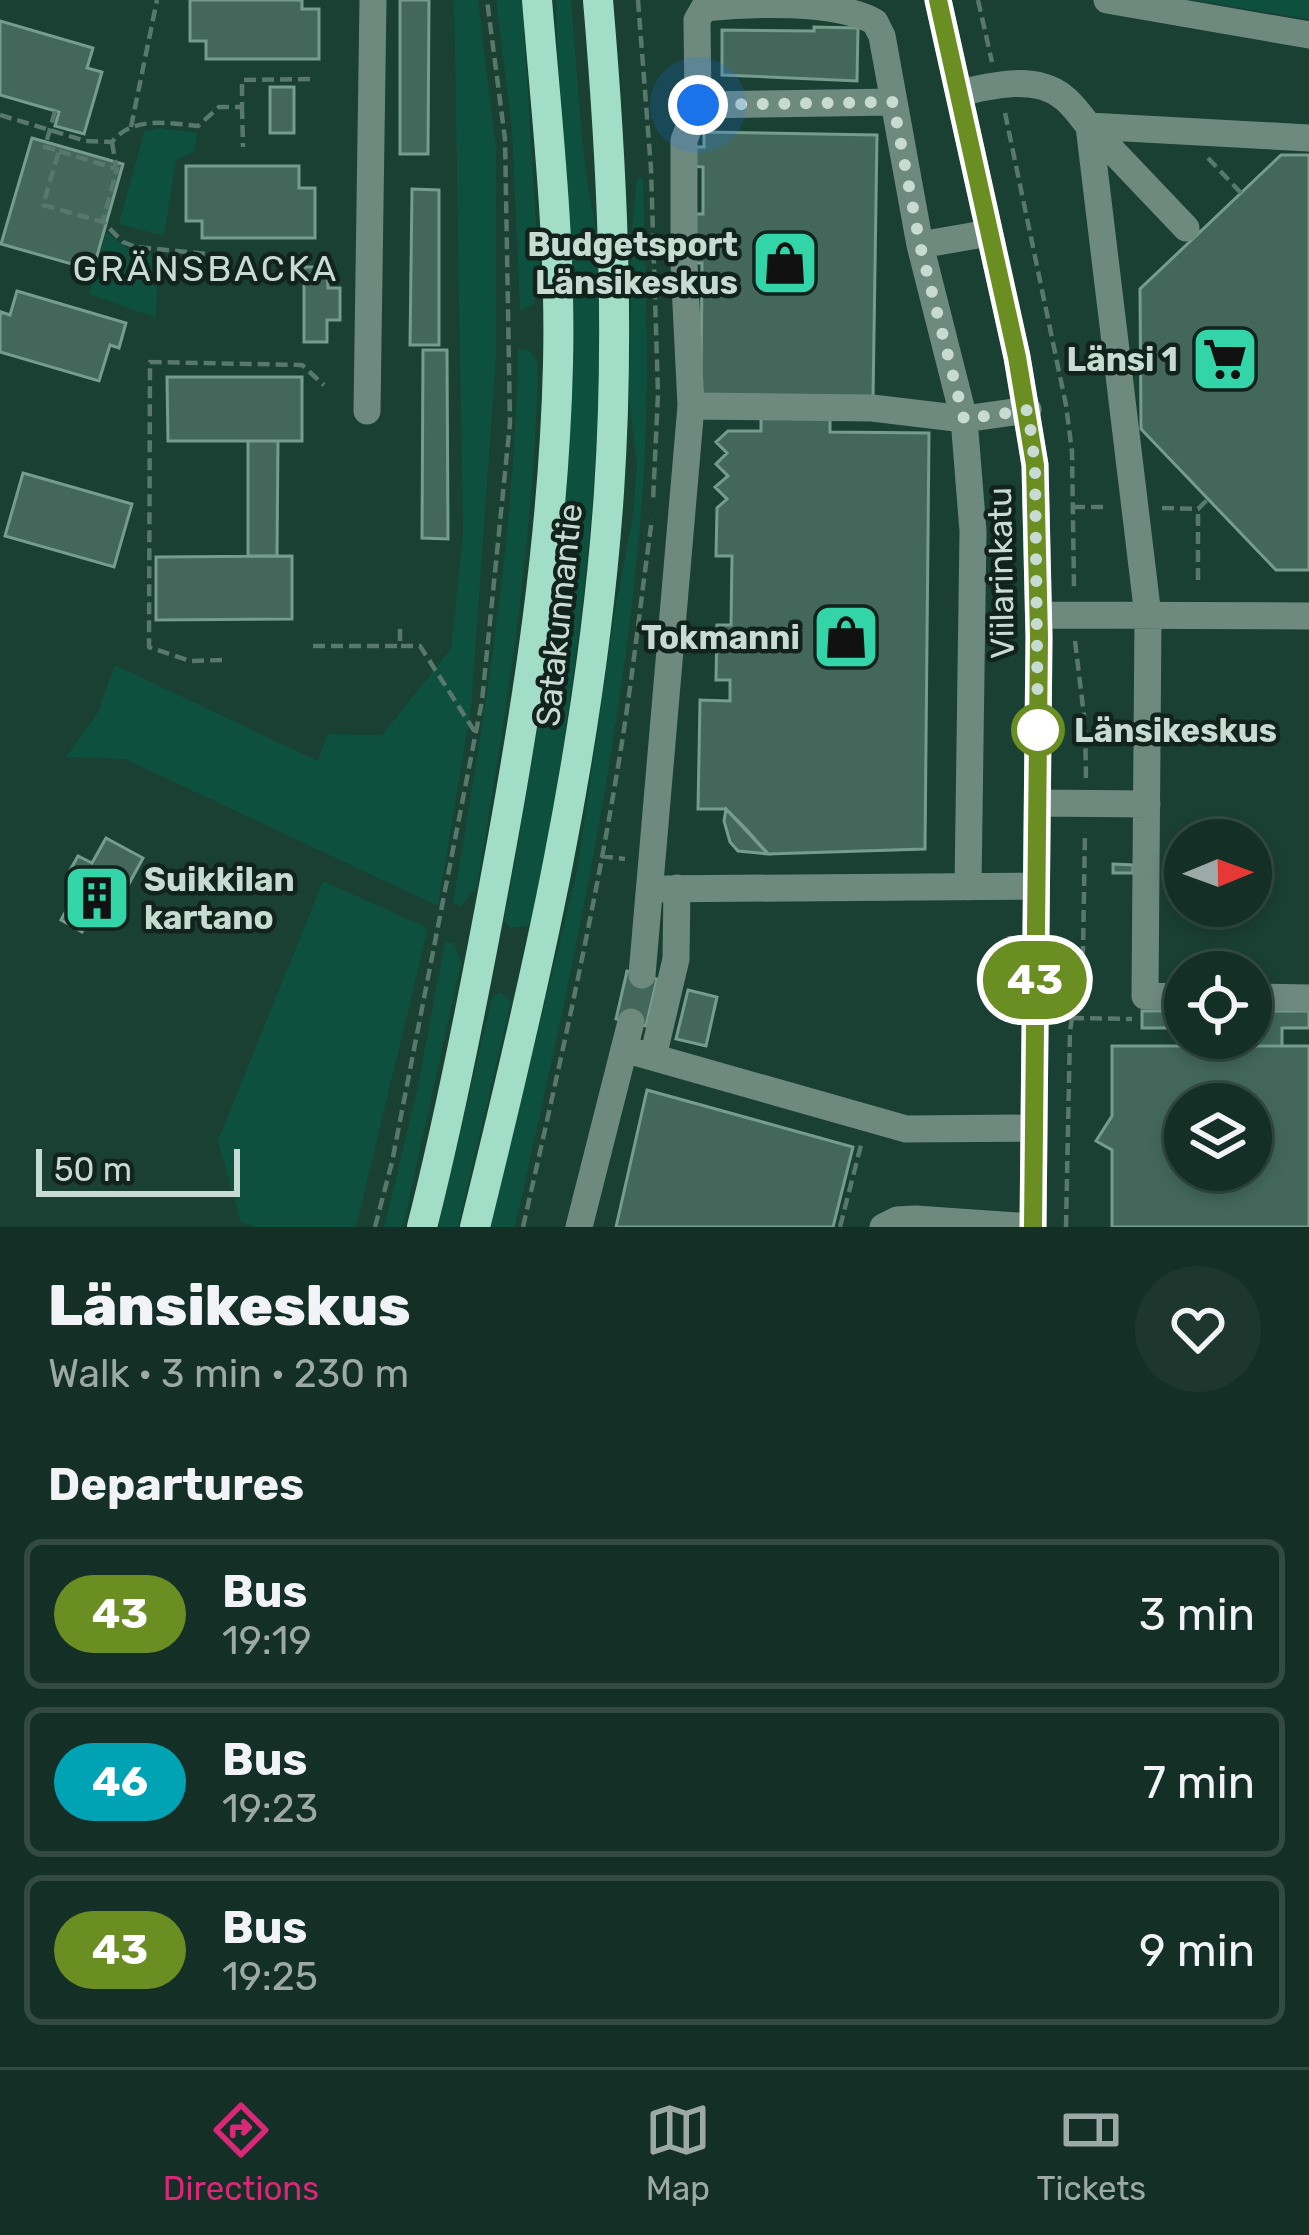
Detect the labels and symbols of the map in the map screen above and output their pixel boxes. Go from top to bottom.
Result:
your location [668,75,728,135]
place label: Budgetsport Länsikeskus [527,225,738,302]
shop icon: Budgetsport Länsikeskus [750,228,820,298]
district label: GRÄNSBACKA [73,247,339,290]
supermarket icon: Länsi 1 [1190,324,1260,394]
place label: Länsi 1 [1066,340,1178,379]
street label: Viilarinkatu [980,487,1022,659]
street label: Satakunnantie [528,502,590,728]
shop icon: Tokmanni [811,602,881,672]
place label: Tokmanni [641,618,800,657]
marker: Länsikeskus [1013,705,1063,755]
place label: Länsikeskus [1074,711,1277,750]
north arrow [1164,819,1272,927]
place label: Suikkilan kartano [144,860,295,937]
building icon: Suikkilan kartano [62,863,132,933]
line badge: 43 [981,941,1089,1019]
scale bar [36,1143,240,1196]

